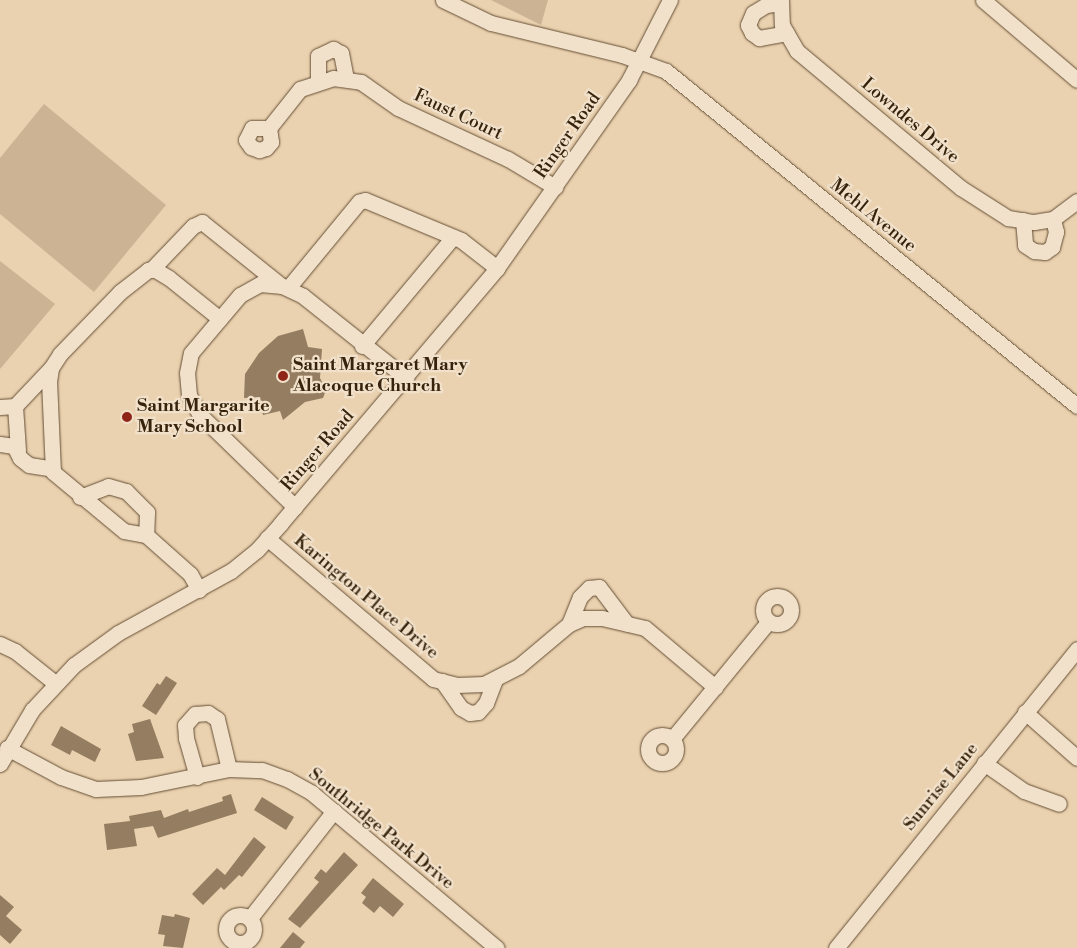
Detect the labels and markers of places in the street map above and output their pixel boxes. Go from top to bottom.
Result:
place label: Saint Margaret Mary Alacoque Church [293,355,468,398]
marker: Saint Margaret Mary Alacoque Church [277,370,289,382]
place label: Saint Margarite Mary School [137,396,270,438]
marker: Saint Margarite Mary School [121,411,133,423]

